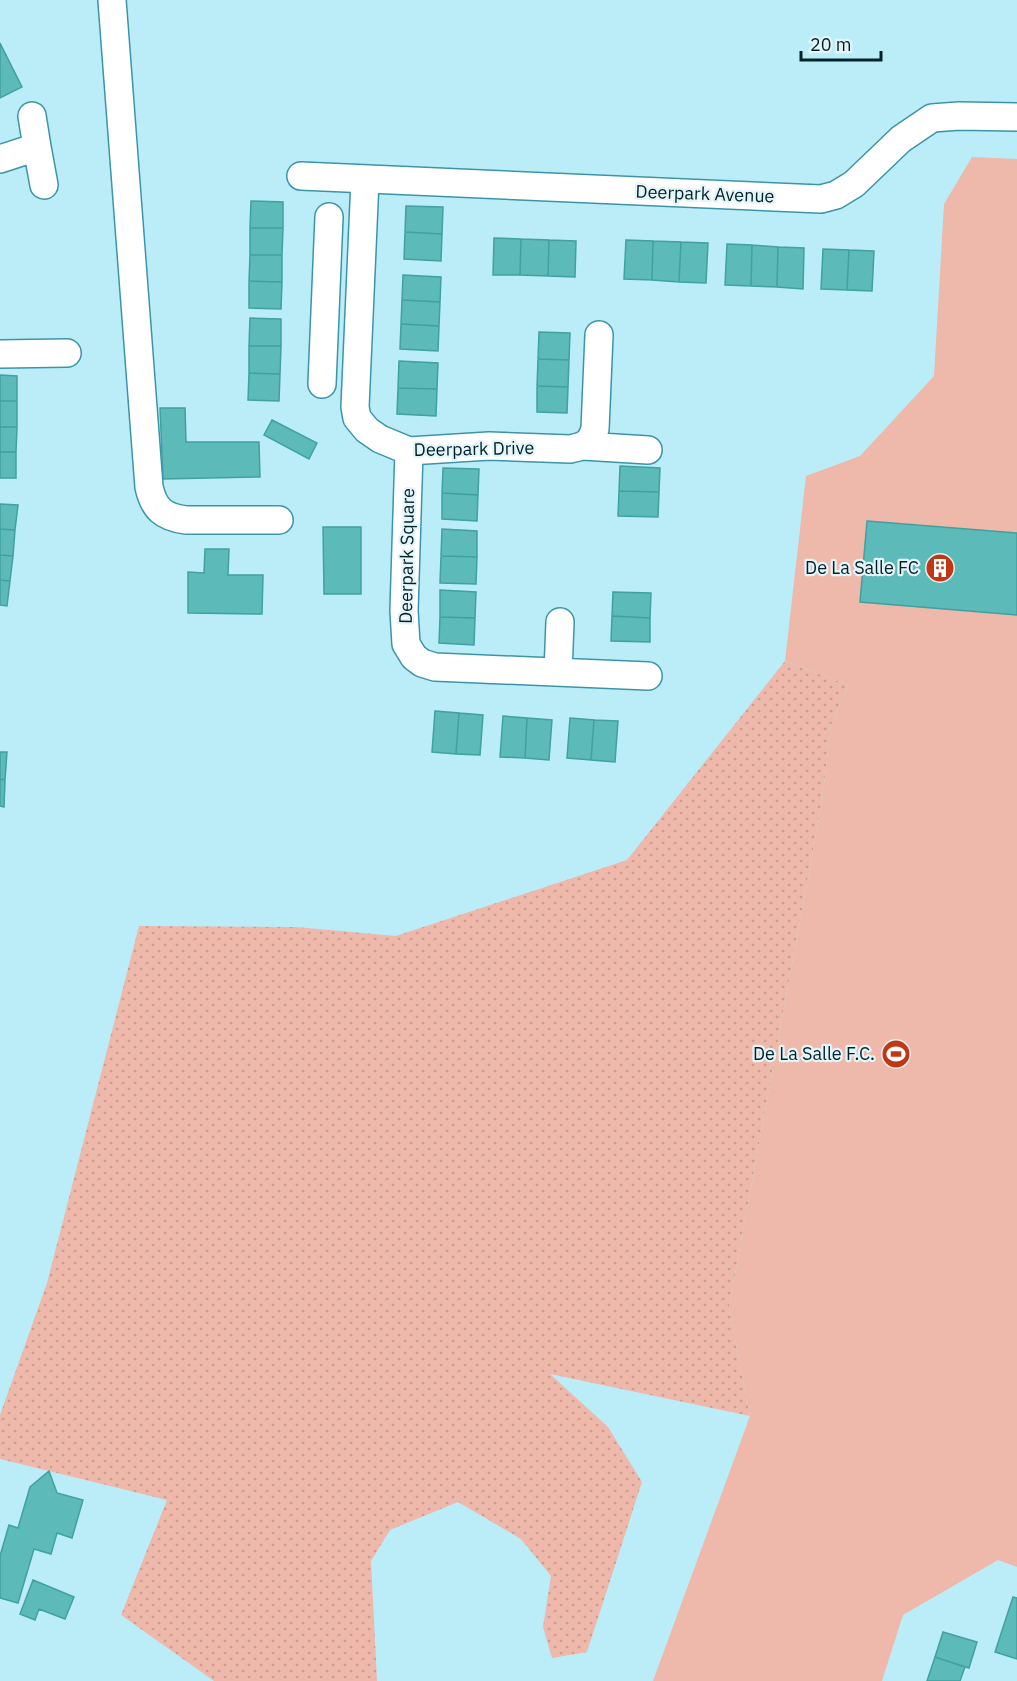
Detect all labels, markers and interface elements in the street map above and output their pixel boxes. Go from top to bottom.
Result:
scale bar [801,24,880,62]
text: 20 m [810,33,852,56]
street label: Deerpark Avenue [635,180,775,207]
street label: Deerpark Drive [413,436,535,461]
street label: Deerpark Square [394,488,419,624]
building icon: De La Salle FC [924,552,956,584]
place label: De La Salle FC [805,556,919,579]
sports icon: De La Salle F.C. [880,1038,912,1070]
place label: De La Salle F.C. [753,1042,875,1065]

